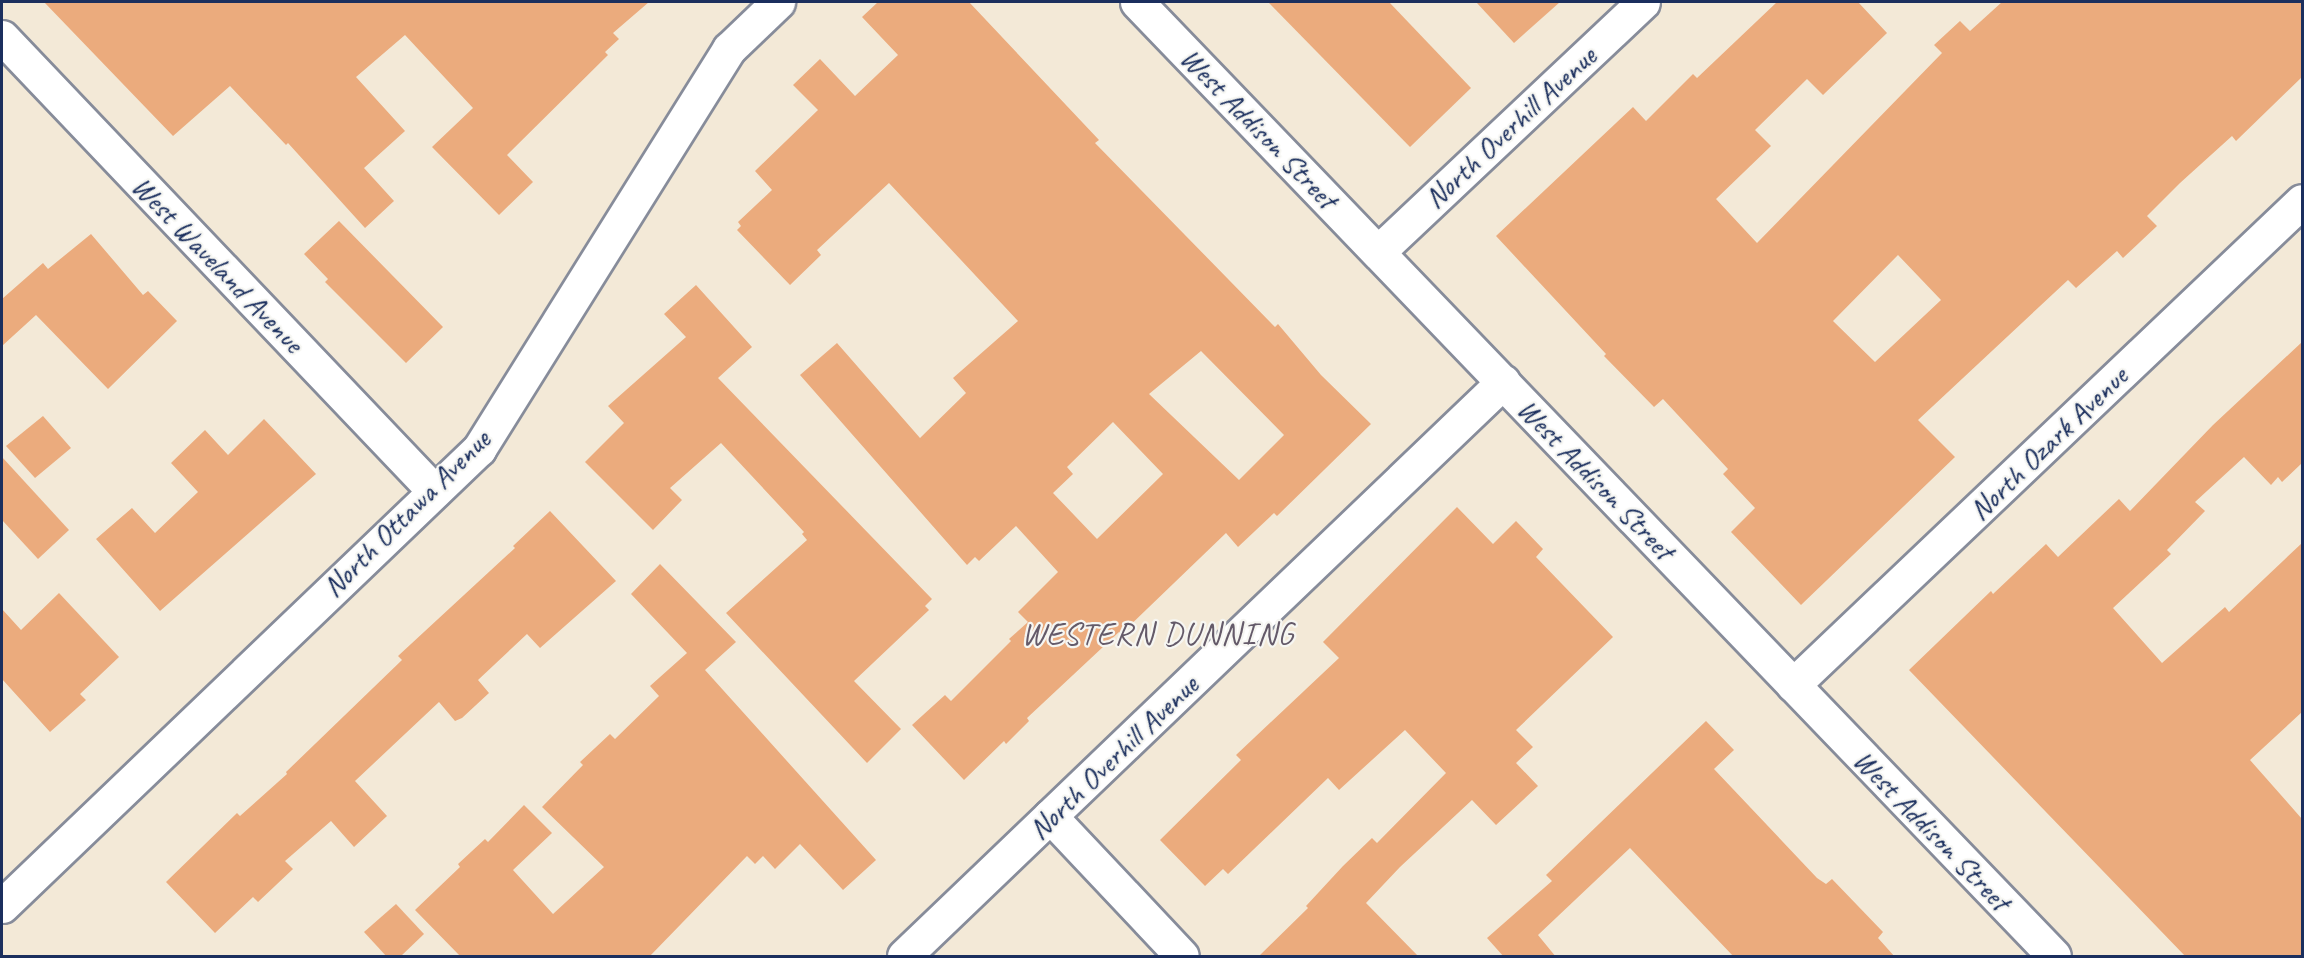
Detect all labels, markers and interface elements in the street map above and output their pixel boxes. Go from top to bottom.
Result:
street label: North Overhill Avenue [1417,38,1603,216]
street label: West Addison Street [1173,40,1345,216]
street label: West Waveland Avenue [125,168,311,360]
street label: North Ozark Avenue [1961,358,2135,528]
street label: West Addison Street [1510,391,1682,567]
street label: North Ottawa Avenue [315,422,497,604]
district label: WESTERN DUNNING [1023,615,1293,653]
street label: North Overhill Avenue [1021,667,1205,847]
street label: West Addison Street [1846,742,2018,918]

